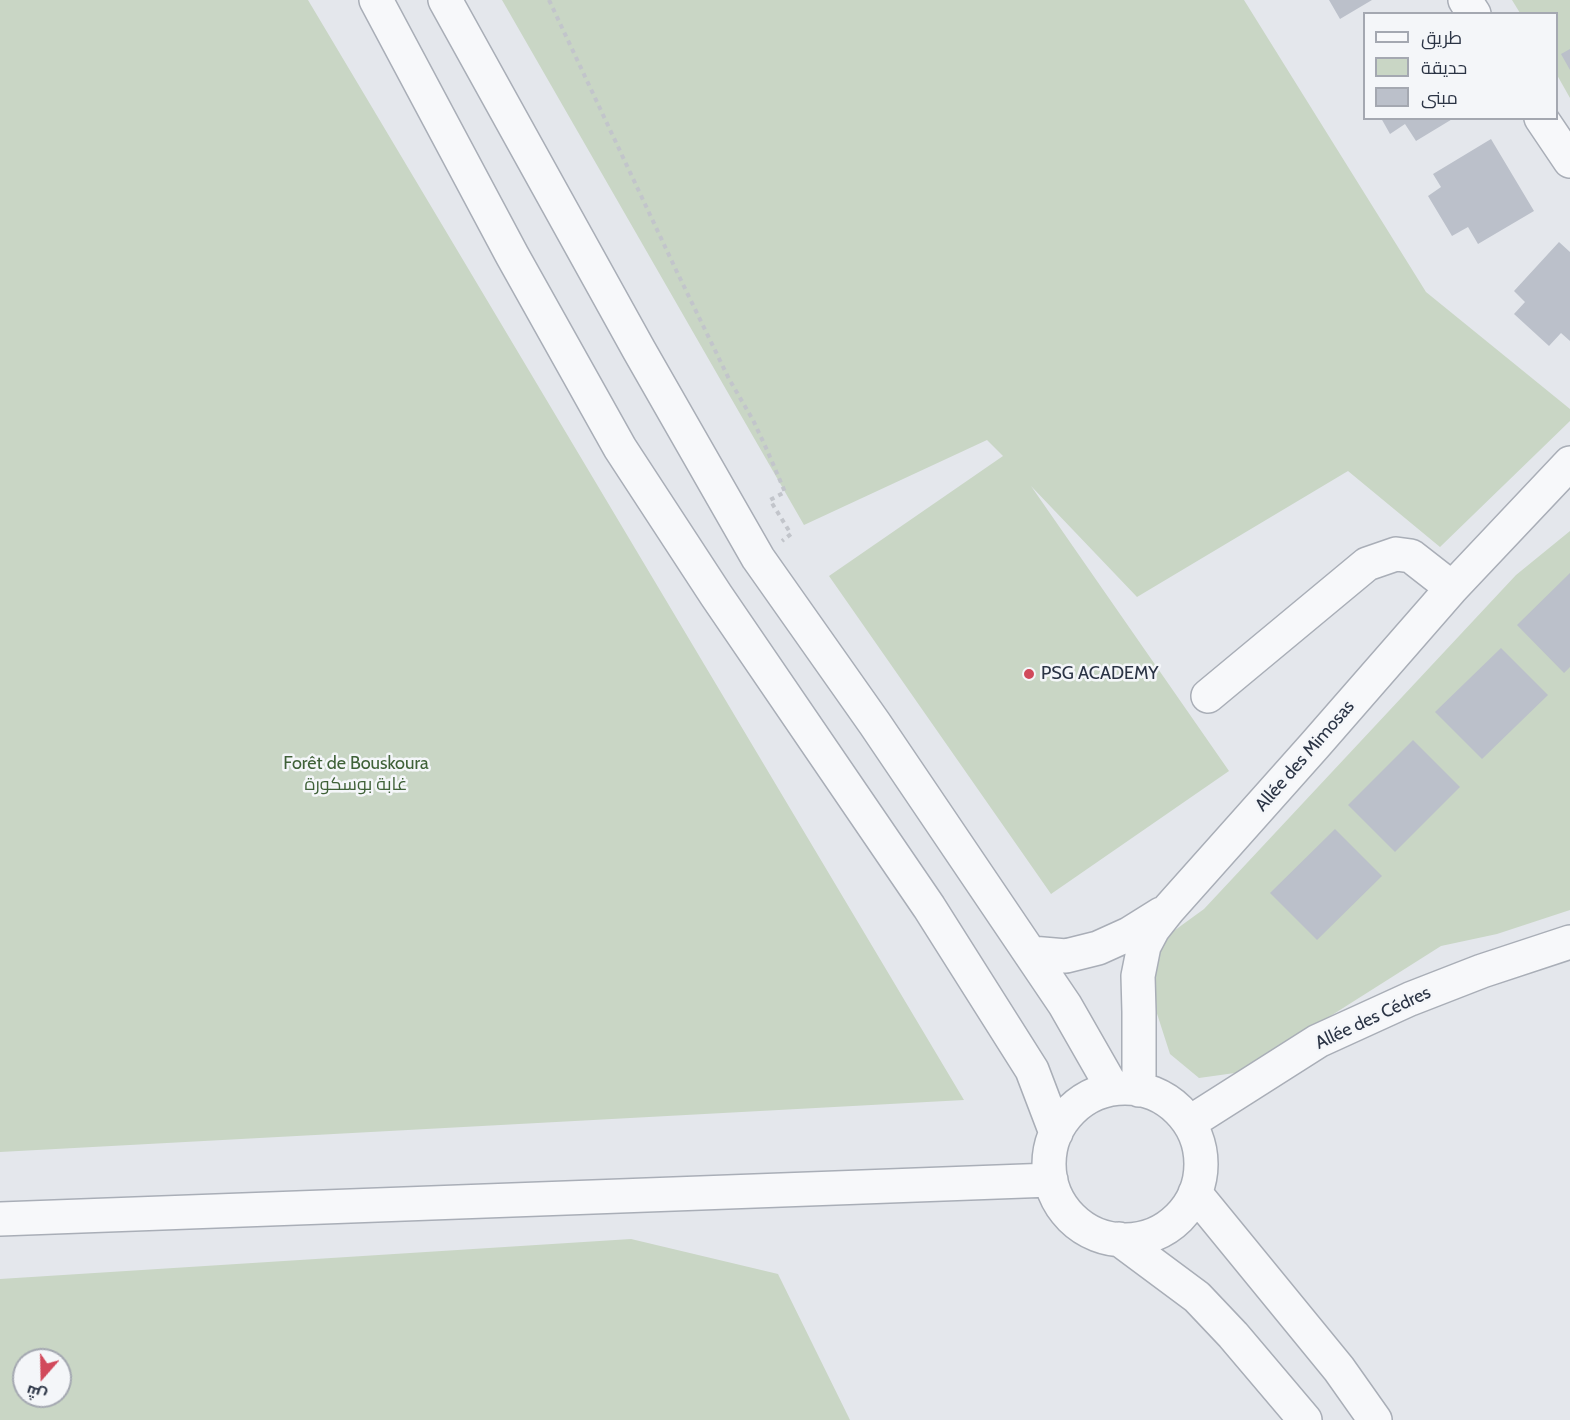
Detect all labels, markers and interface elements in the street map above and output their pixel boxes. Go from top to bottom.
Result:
legend [1363,12,1558,120]
text: طريق [1421,27,1462,49]
text: حديقة [1421,57,1467,79]
text: مبنى [1421,87,1458,109]
place label: PSG ACADEMY [1041,663,1158,685]
marker: PSG ACADEMY [1022,667,1036,681]
street label: Allée des Mimosas [1251,696,1359,816]
park label: Forêt de Bouskoura غابة بوسكورة [283,753,429,795]
street label: Allée des Cédres [1312,982,1434,1054]
north arrow [12,1348,72,1408]
text: ش [23,1381,49,1406]

